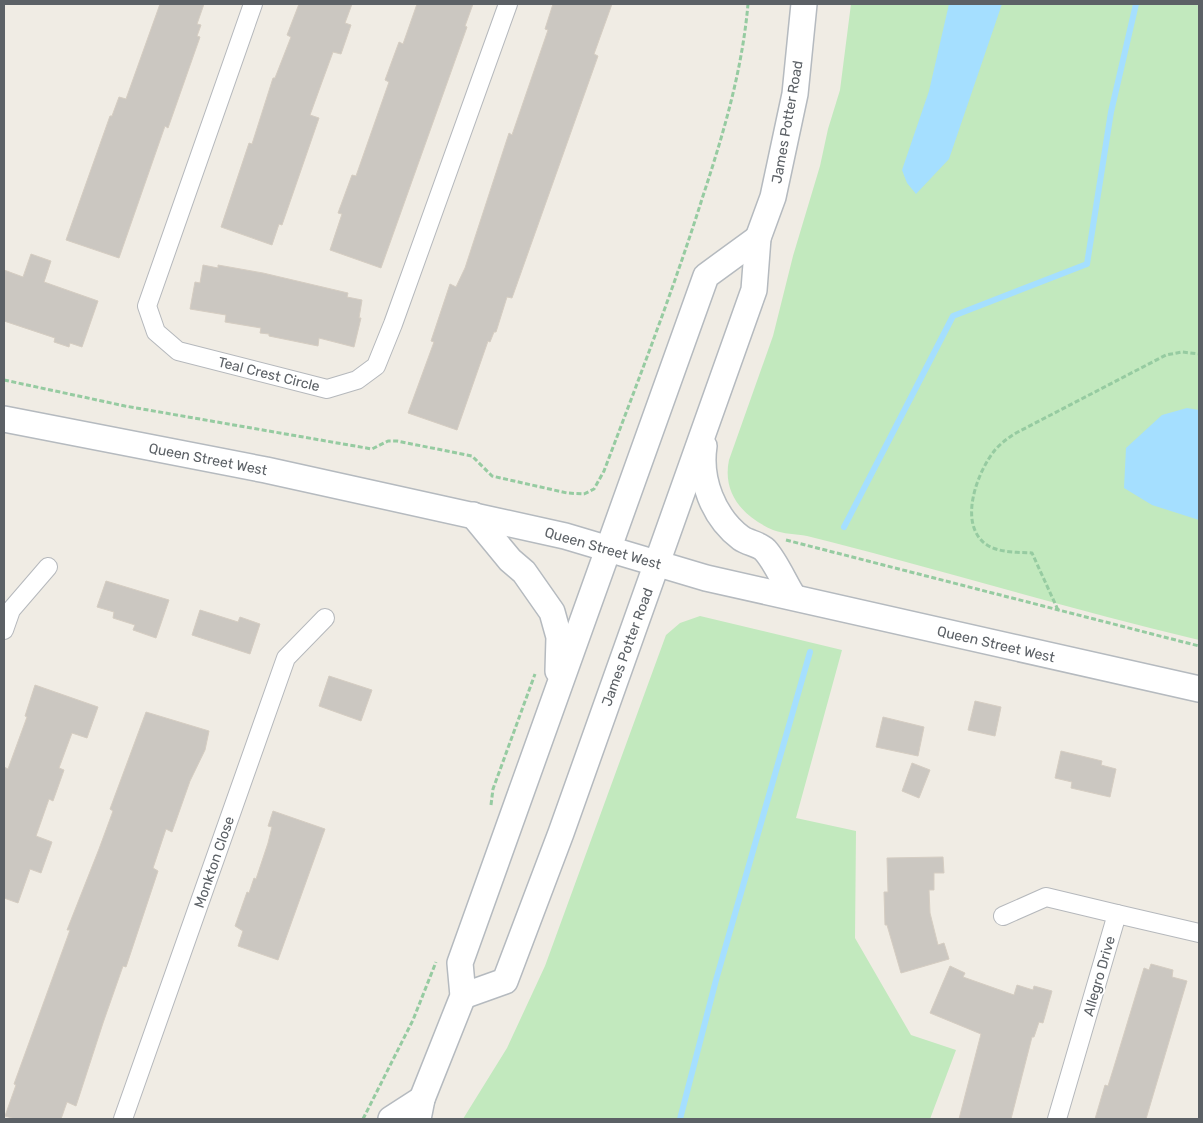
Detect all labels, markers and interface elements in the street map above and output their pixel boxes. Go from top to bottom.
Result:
street label: James Potter Road [768,59,807,185]
street label: Teal Crest Circle [216,354,322,395]
street label: Queen Street West [147,440,269,479]
street label: Queen Street West [543,524,664,573]
street label: James Potter Road [598,586,657,709]
street label: Queen Street West [935,623,1057,666]
street label: Monkton Close [191,814,238,910]
street label: Allegro Drive [1080,934,1119,1018]

